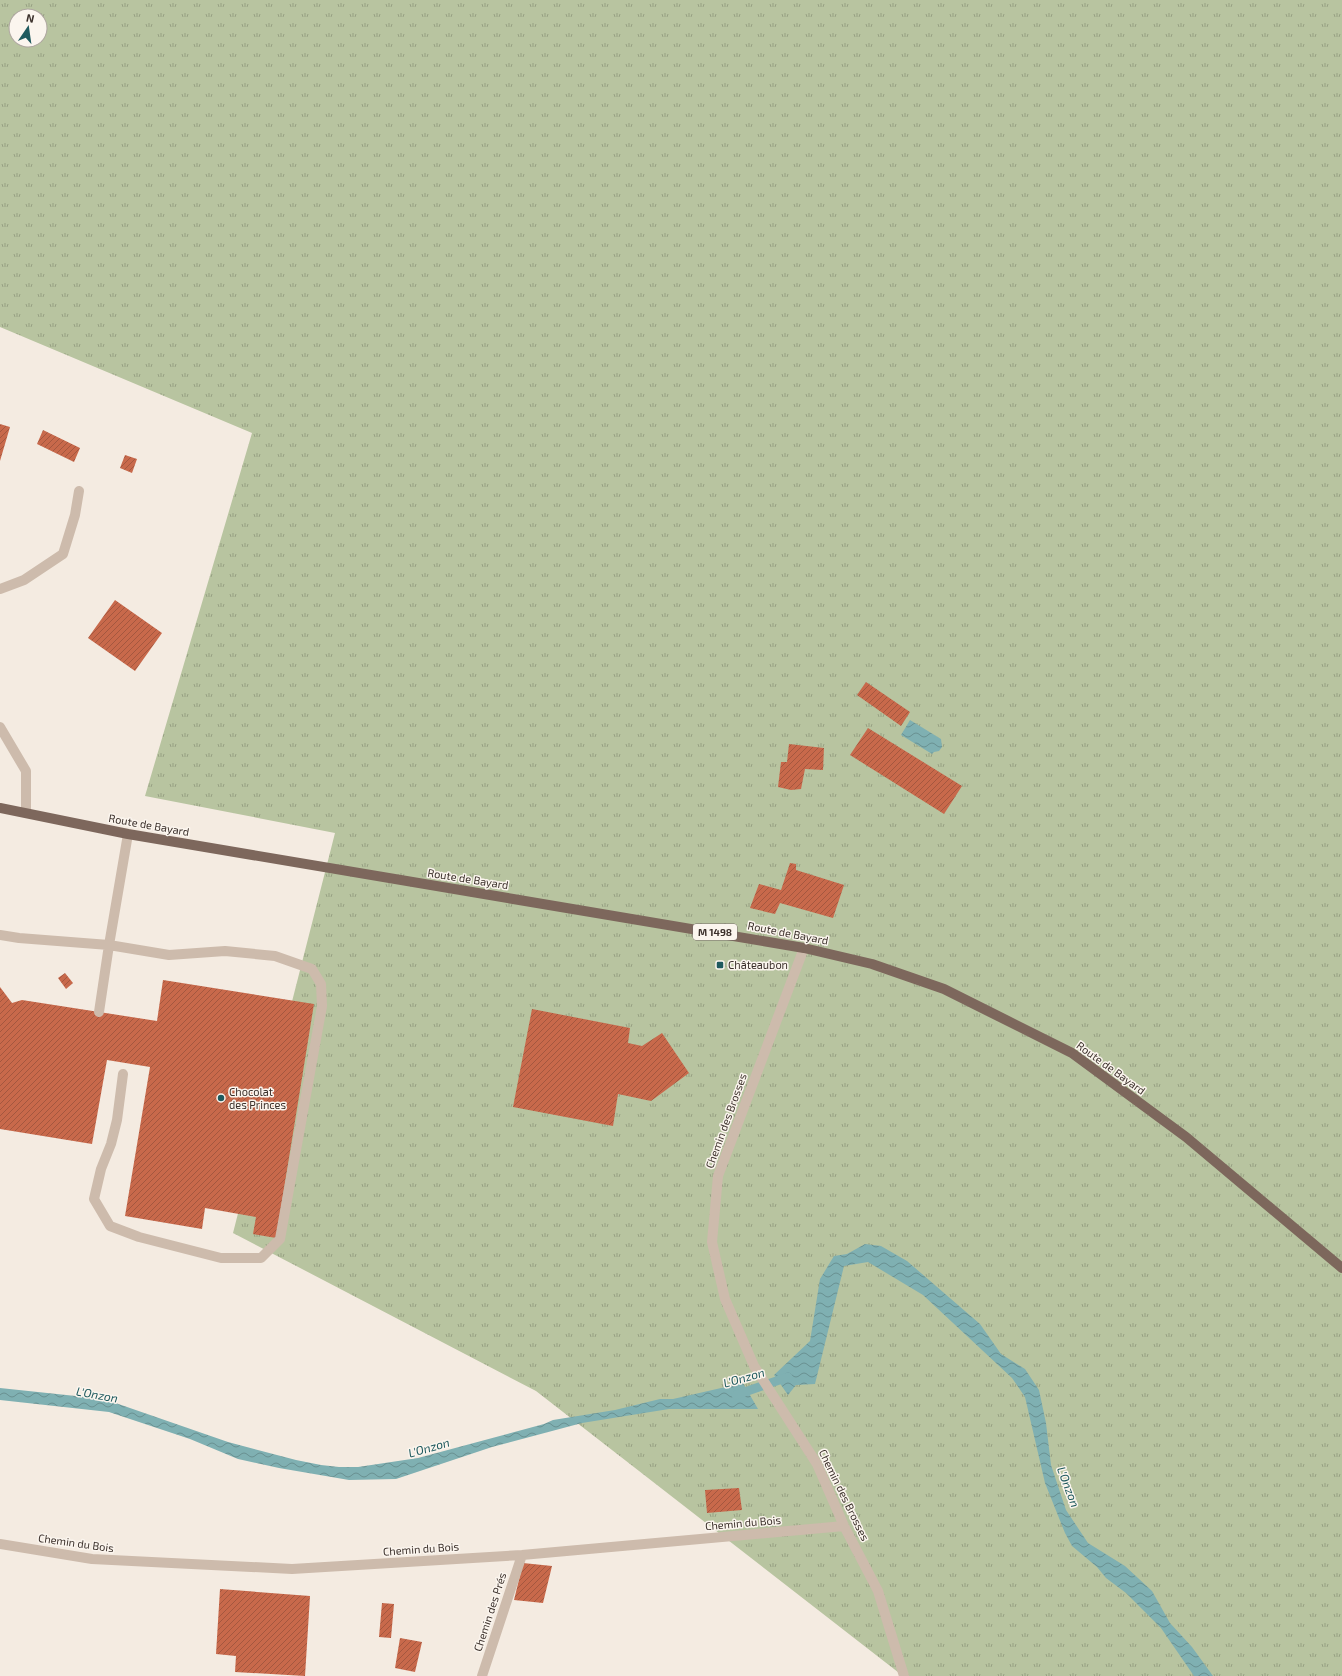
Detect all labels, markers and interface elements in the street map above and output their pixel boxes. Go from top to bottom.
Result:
north arrow [8,8,48,48]
text: N [25,11,36,25]
street label: Route de Bayard [108,811,190,838]
street label: Route de Bayard [427,866,509,891]
street label: Route de Bayard [747,918,829,947]
road number: M 1498 [693,924,737,940]
place label: Châteaubon [728,958,788,971]
marker: Châteaubon [715,960,725,970]
street label: Route de Bayard [1074,1038,1148,1097]
street label: Chemin des Brosses [702,1071,749,1170]
place label: Chocolat des Princes [229,1085,286,1111]
marker: Chocolat des Princes [216,1093,226,1103]
water label: L'Onzon [722,1364,766,1390]
water label: L'Onzon [75,1383,119,1405]
water label: L'Onzon [407,1434,451,1460]
street label: Chemin des Brosses [817,1447,872,1543]
water label: L'Onzon [1055,1464,1083,1509]
street label: Chemin du Bois [704,1513,782,1532]
street label: Chemin du Bois [37,1531,115,1554]
street label: Chemin du Bois [383,1539,460,1558]
street label: Chemin des Prés [471,1570,509,1653]

